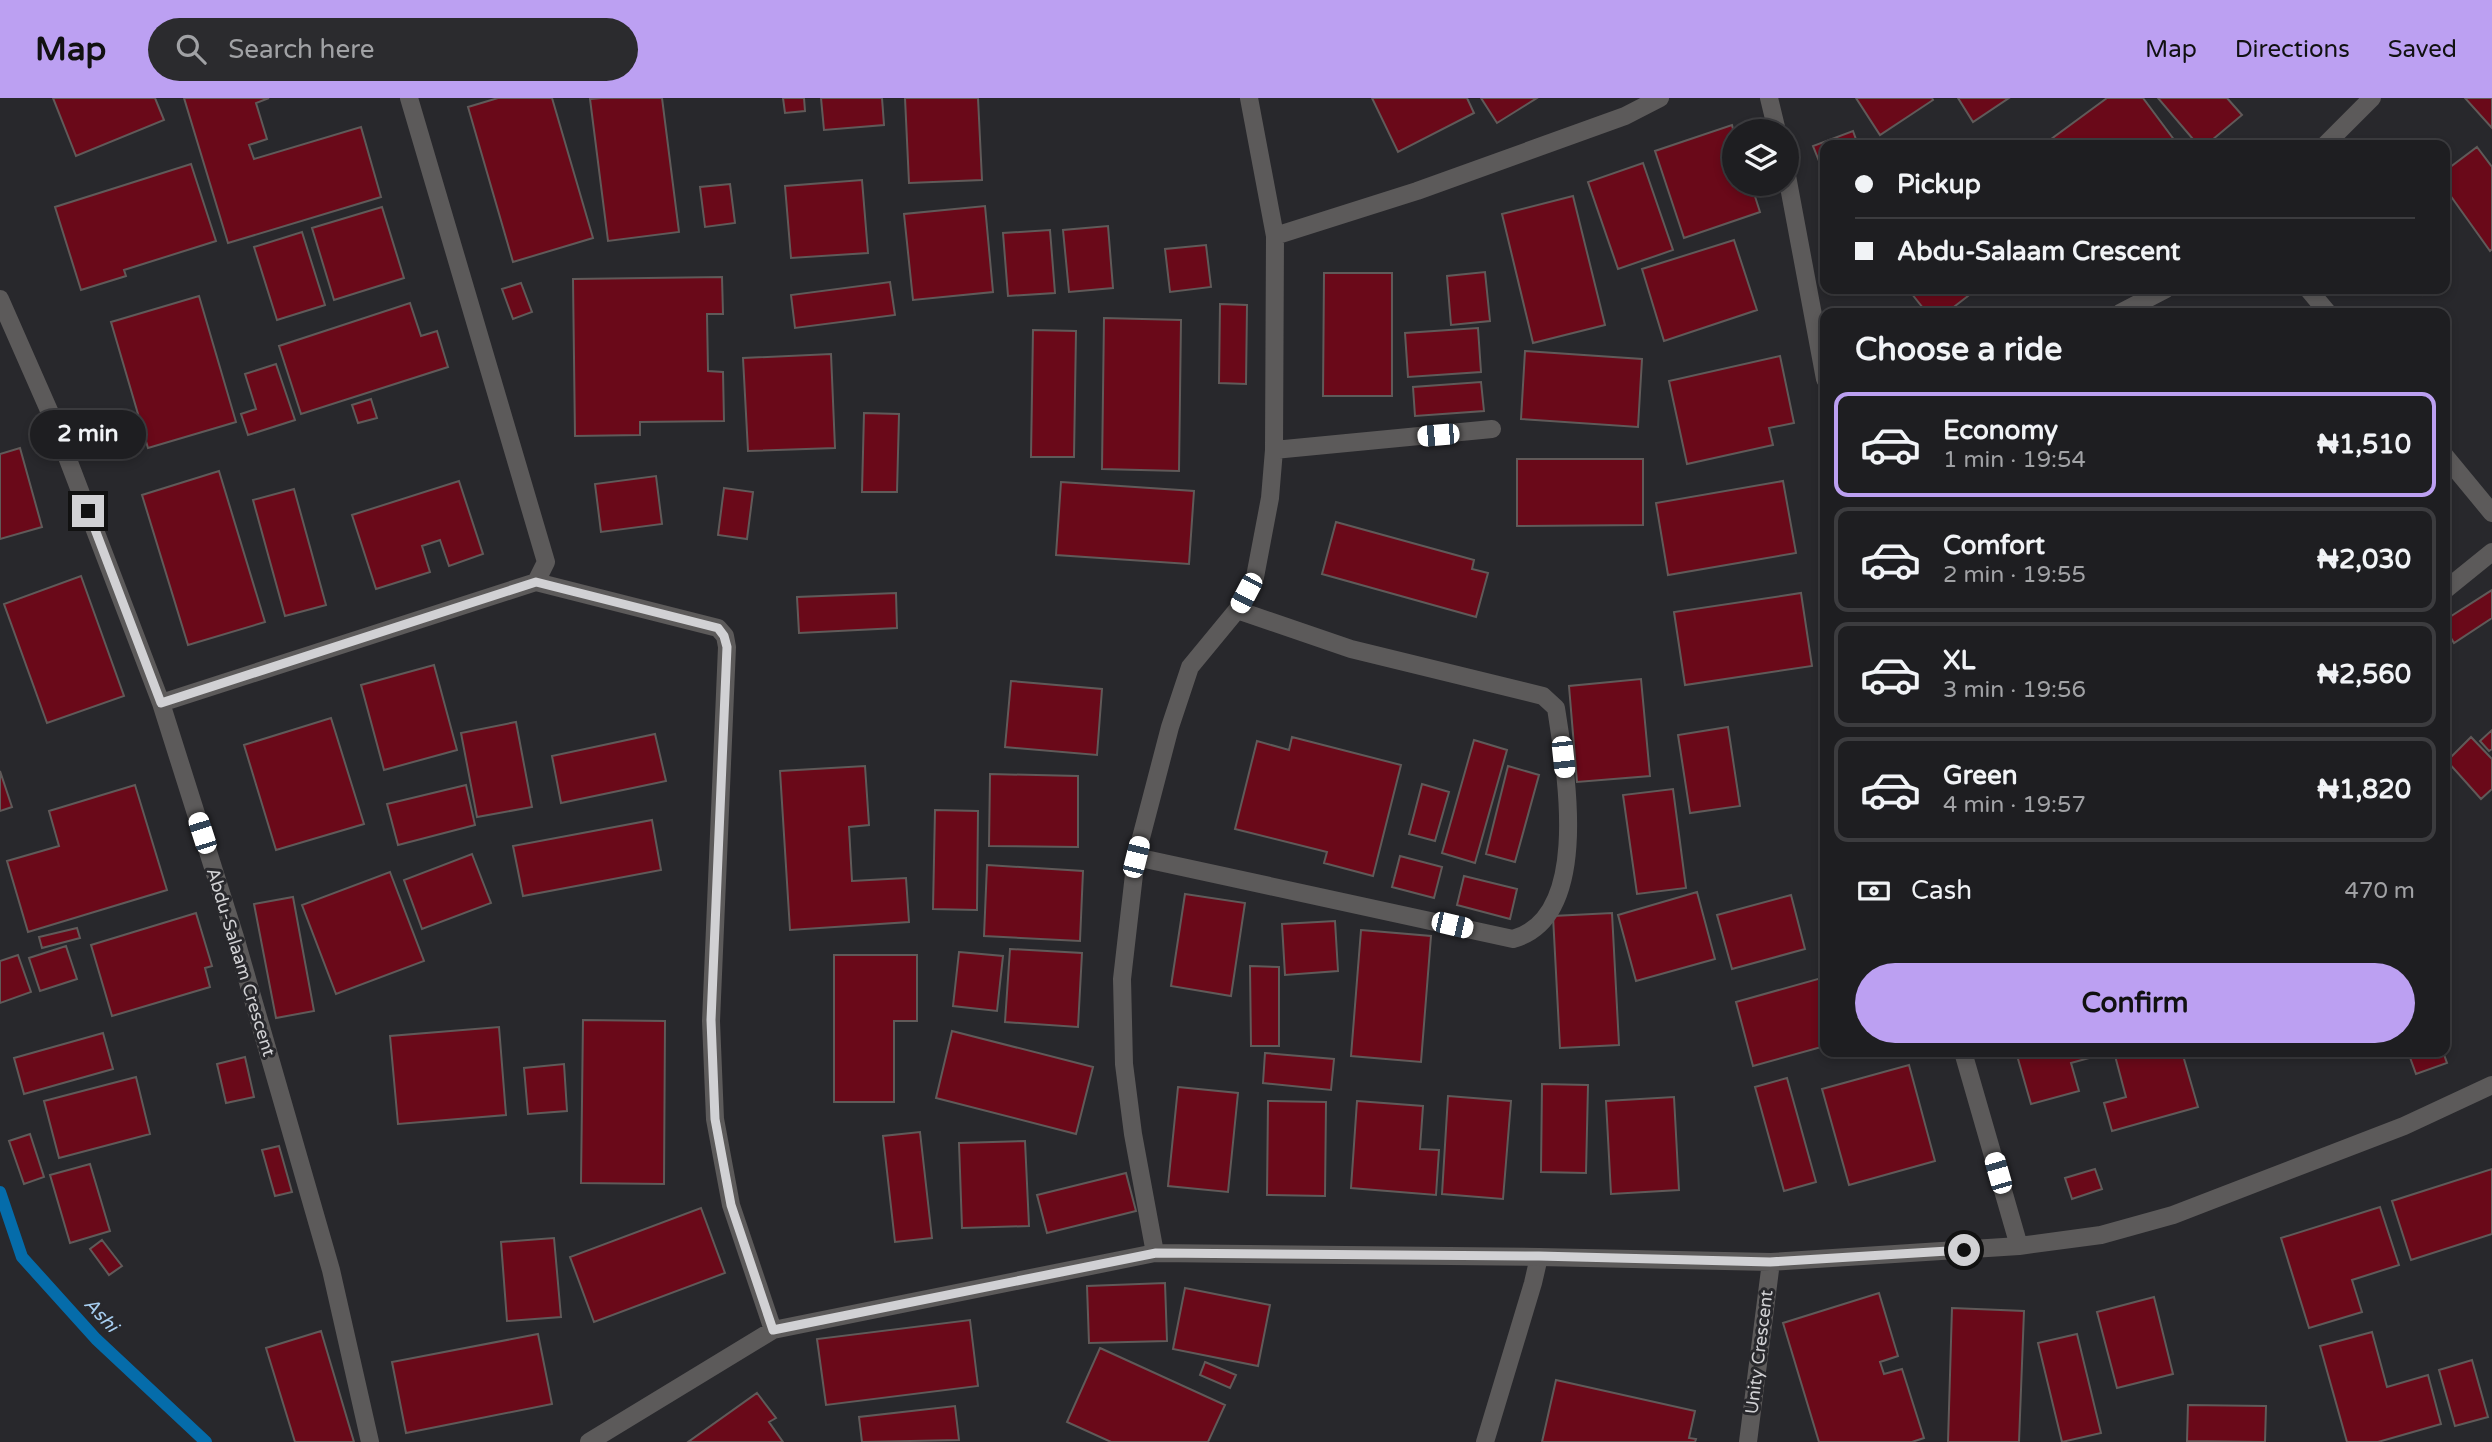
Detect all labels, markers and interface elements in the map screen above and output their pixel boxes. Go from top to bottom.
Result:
search box [148,18,638,81]
text: Map [35,30,106,69]
icon: search [172,30,210,68]
text: Search here [228,34,374,65]
text: Map [2145,35,2197,64]
text: Directions [2235,35,2350,64]
text: Saved [2388,35,2457,64]
map controls [1722,119,1799,196]
button: layers [1722,119,1799,196]
text: Pickup [1897,169,1981,200]
text: Abdu-Salaam Crescent [1897,236,2181,267]
text: Choose a ride [1855,331,2062,369]
callout: 2 min [30,410,146,458]
icon: car [1859,413,1922,476]
text: Economy [1943,415,2058,446]
text: 2 min [57,420,119,448]
car [1417,423,1460,447]
text: ₦1,510 [2317,429,2411,460]
text: 1 min · 19:54 [1943,446,2086,474]
route end [72,495,104,527]
icon: car [1859,528,1922,591]
text: Comfort [1943,530,2045,561]
text: ₦2,030 [2317,544,2411,575]
text: 2 min · 19:55 [1943,561,2086,589]
car [1227,570,1266,616]
icon: car [1859,643,1922,706]
text: XL [1943,645,1975,676]
text: ₦2,560 [2317,659,2411,690]
text: 3 min · 19:56 [1943,676,2086,704]
car [1551,735,1576,779]
icon: car [1859,758,1922,821]
text: Green [1943,760,2018,791]
text: ₦1,820 [2317,774,2411,805]
text: 4 min · 19:57 [1943,791,2086,819]
car [186,810,219,856]
car [1121,834,1152,880]
street label: Abdu-Salaam Crescent [202,865,280,1059]
icon: cash [1855,872,1893,910]
text: Cash [1911,875,1972,906]
text: 470 m [2345,877,2415,905]
car [1430,910,1475,940]
button: Confirm [1855,963,2415,1043]
car [1983,1150,2014,1196]
route start [1948,1234,1980,1266]
street label: Unity Crescent [1740,1288,1778,1415]
water label: Ashi [79,1293,124,1339]

